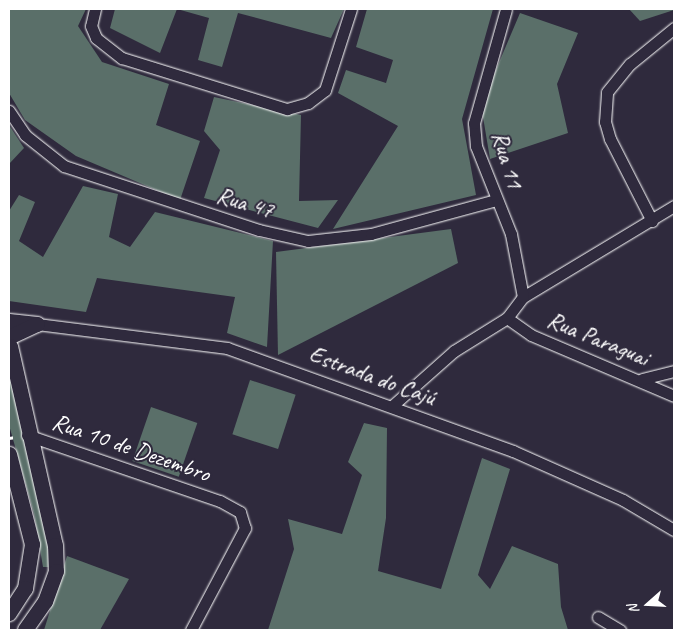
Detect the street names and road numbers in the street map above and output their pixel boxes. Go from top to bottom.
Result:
street label: Rua 11 [485,128,529,192]
street label: Rua 47 [213,181,277,225]
street label: Rua Paraguai [543,305,653,373]
street label: Estrada do Cajú [305,340,439,412]
street label: Rua 10 de Dezembro [48,407,214,489]

